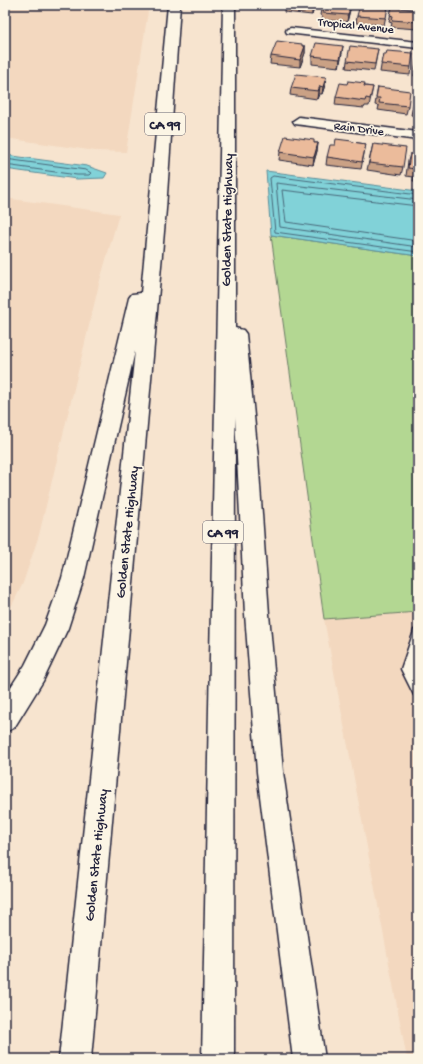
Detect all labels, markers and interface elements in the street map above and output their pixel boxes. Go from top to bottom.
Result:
street label: Tropical Avenue [316,16,395,38]
road number: CA 99 [145,113,185,135]
street label: Rain Drive [333,120,385,140]
street label: Golden State Highway [219,153,238,287]
street label: Golden State Highway [113,465,144,599]
road number: CA 99 [203,521,243,543]
street label: Golden State Highway [82,788,113,922]

